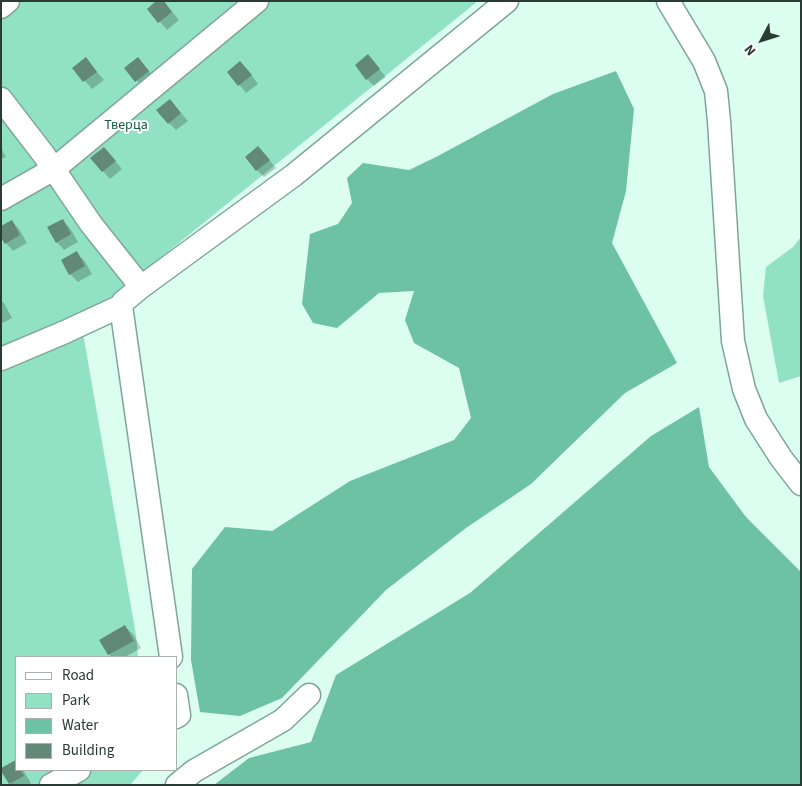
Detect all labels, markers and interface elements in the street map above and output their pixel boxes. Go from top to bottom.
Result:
north arrow [737,15,787,65]
text: N [740,40,761,60]
park label: Тверца [104,118,148,134]
legend [15,656,178,771]
text: Road [62,665,94,686]
text: Park [62,690,90,711]
text: Water [62,715,98,736]
text: Building [62,740,114,761]

